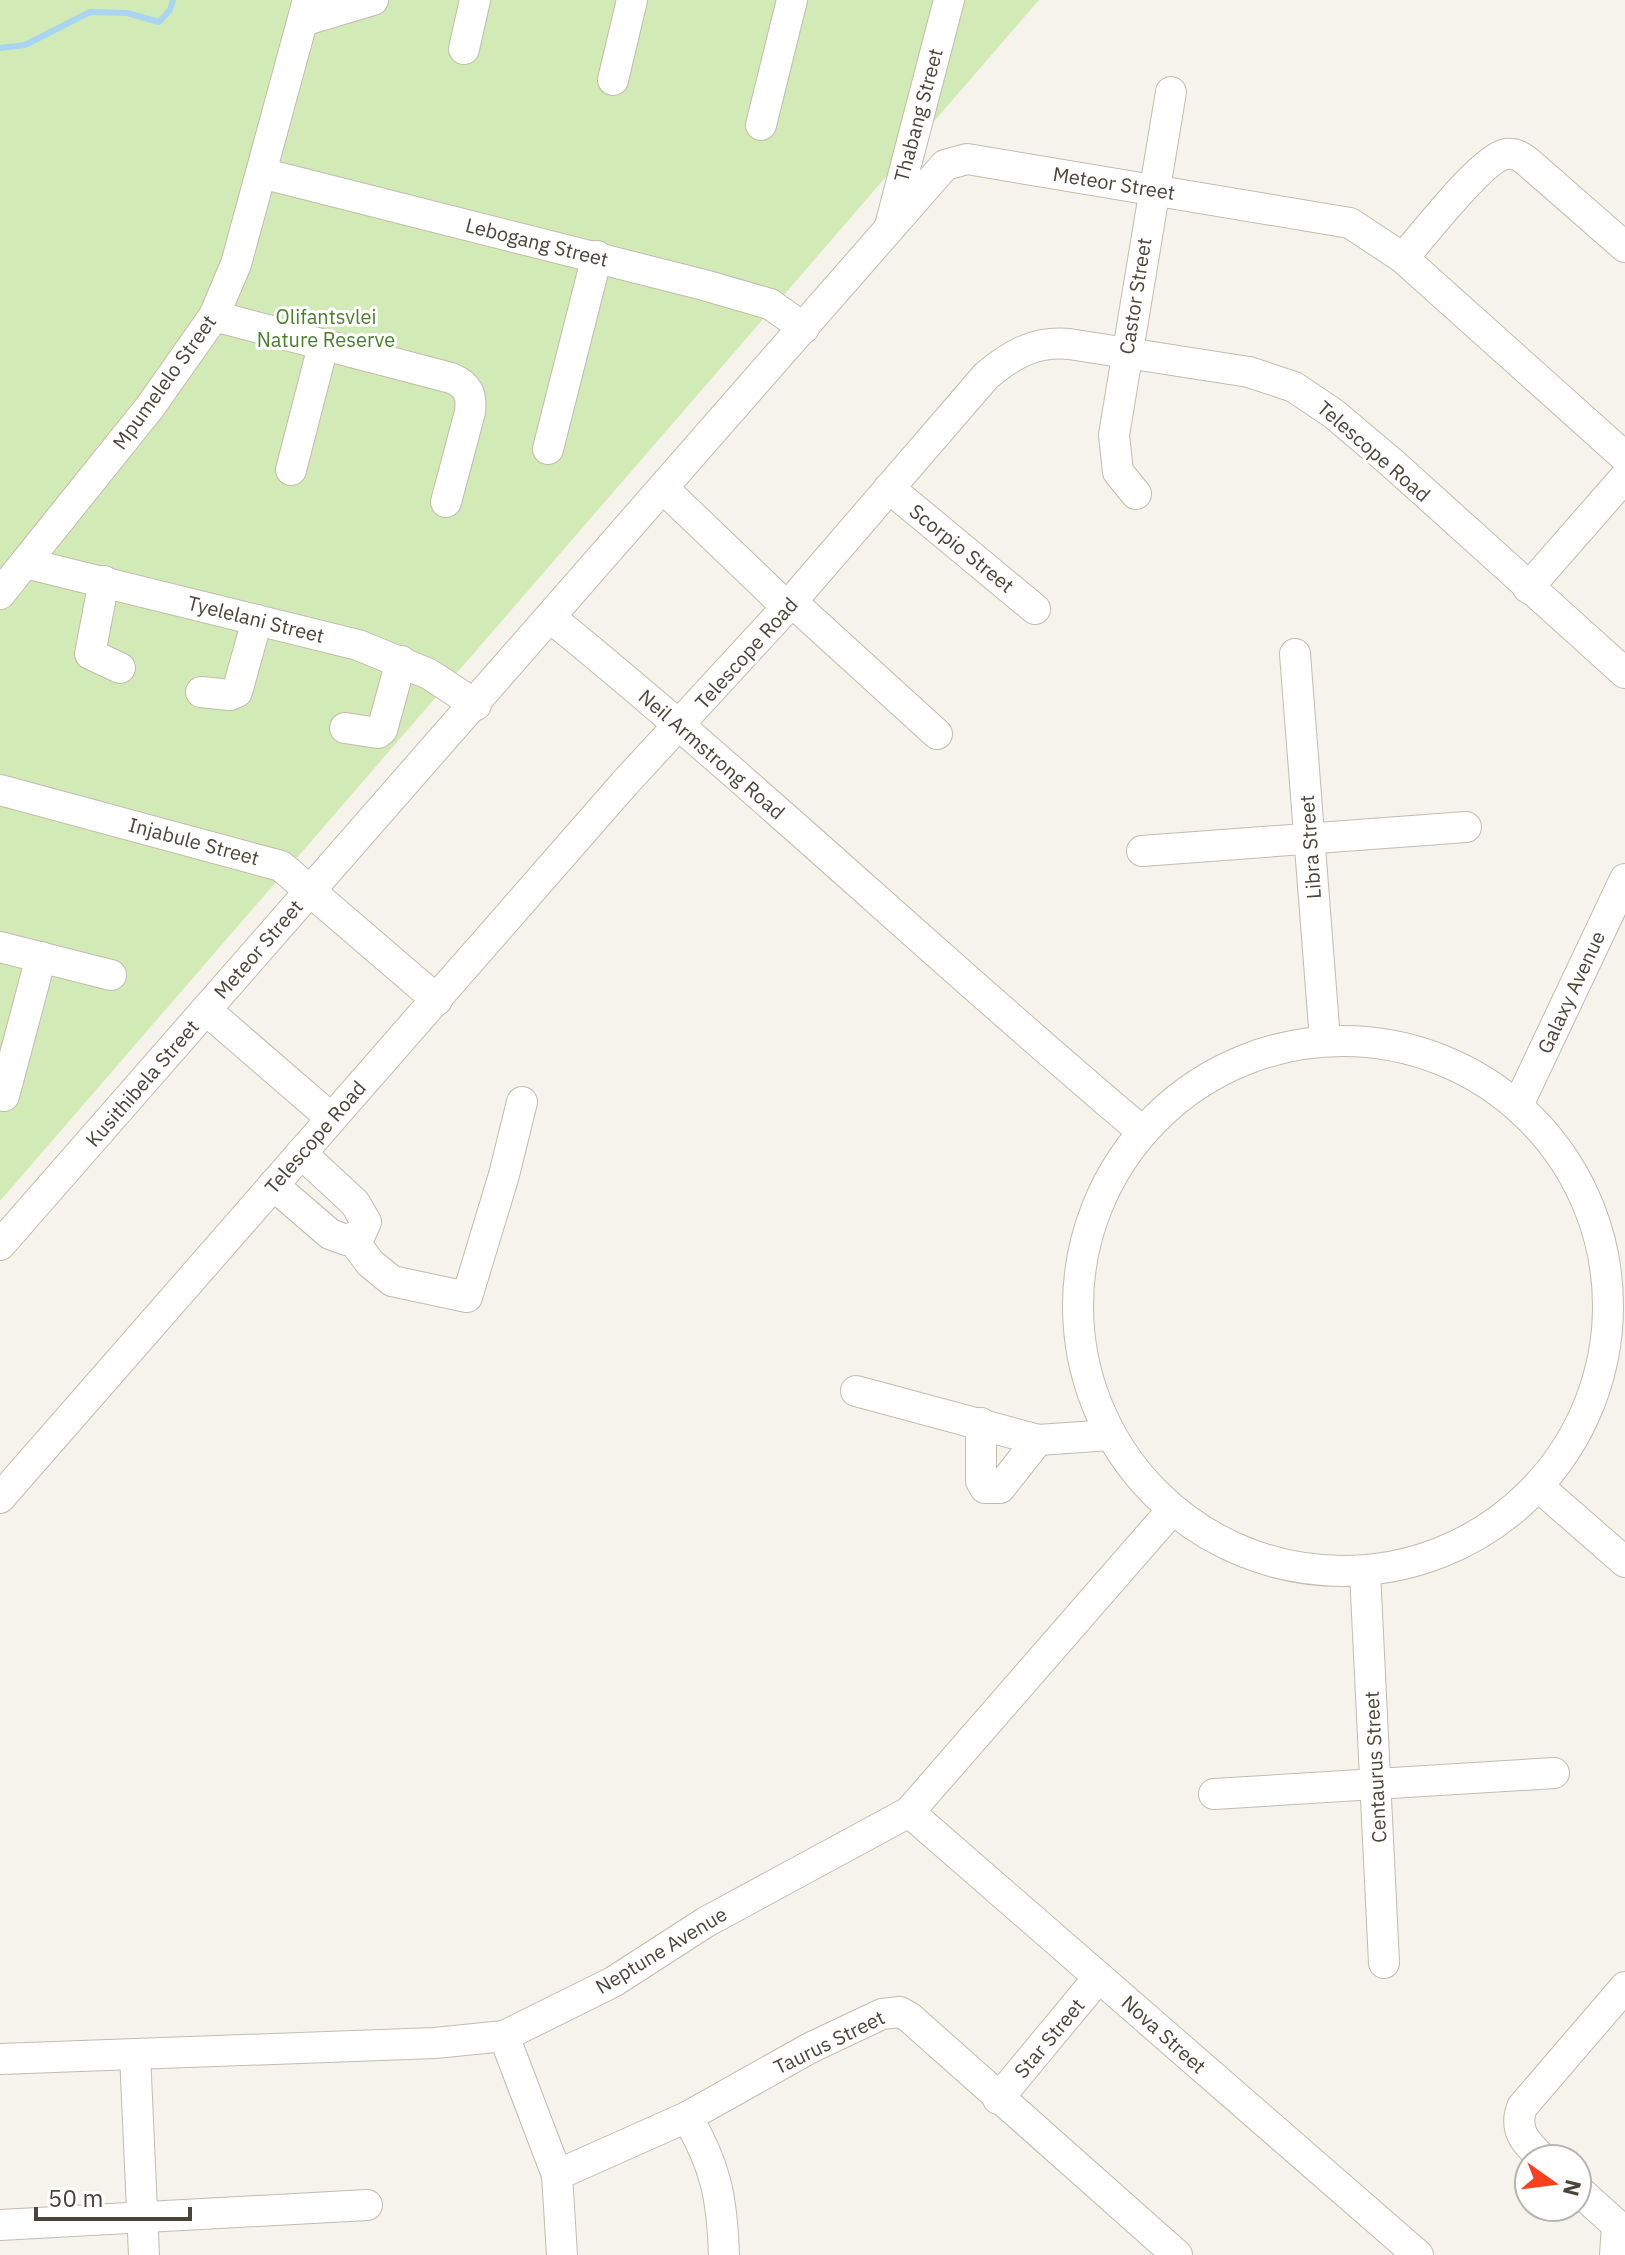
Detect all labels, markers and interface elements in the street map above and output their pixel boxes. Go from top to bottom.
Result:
street label: Thabang Street [887,45,949,185]
street label: Meteor Street [1051,160,1177,206]
street label: Lebogang Street [463,211,611,273]
street label: Castor Street [1112,236,1158,356]
park label: Olifantsvlei Nature Reserve [257,303,395,353]
street label: Mpumelelo Street [106,309,222,455]
street label: Telescope Road [1312,394,1436,508]
street label: Scorpio Street [904,497,1020,599]
street label: Tyelelani Street [185,589,327,649]
street label: Telescope Road [689,591,803,715]
street label: Neil Armstrong Road [633,683,791,825]
street label: Libra Street [1293,794,1327,900]
street label: Injabule Street [126,811,262,871]
street label: Meteor Street [207,894,309,1004]
street label: Galaxy Avenue [1531,926,1611,1058]
street label: Kusithibela Street [79,1014,205,1152]
street label: Telescope Road [258,1075,372,1199]
street label: Centaurus Street [1358,1690,1392,1844]
street label: Neptune Avenue [590,1900,732,2000]
street label: Nova Street [1116,1989,1212,2079]
street label: Star Street [1008,1992,1090,2084]
street label: Taurus Street [769,2004,889,2080]
north arrow [1513,2143,1593,2223]
scale bar [36,2171,190,2221]
text: N [1557,2177,1589,2199]
text: 50 m [48,2182,103,2214]

